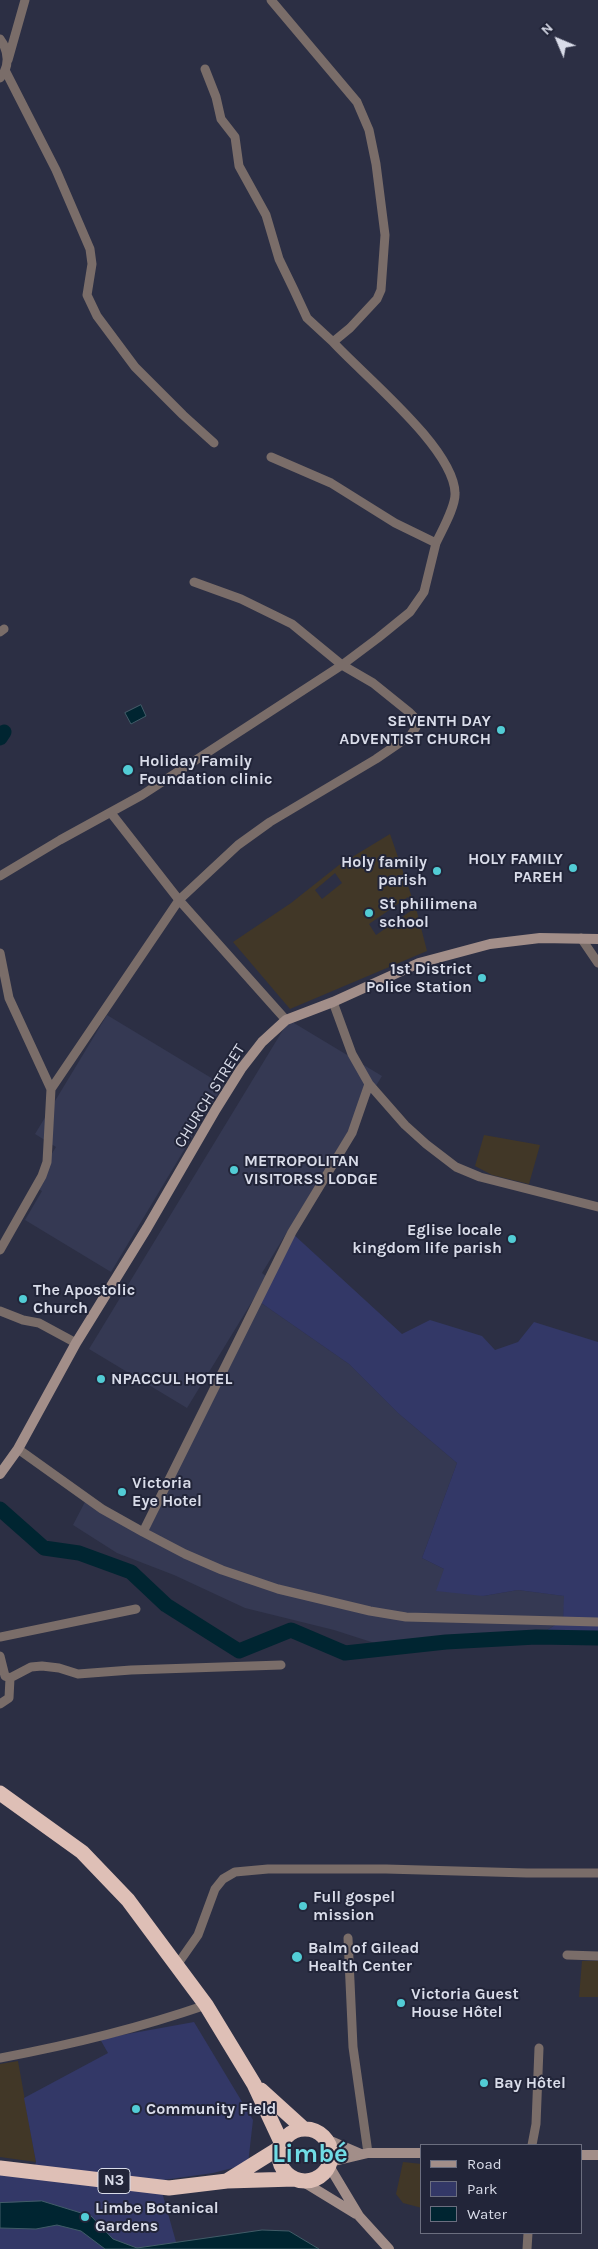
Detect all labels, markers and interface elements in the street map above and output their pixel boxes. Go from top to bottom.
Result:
north arrow [533,15,583,65]
text: N [537,19,557,39]
place label: SEVENTH DAY ADVENTIST CHURCH [339,711,491,749]
marker: SEVENTH DAY ADVENTIST CHURCH [495,724,507,736]
place label: Holiday Family Foundation clinic [139,751,272,789]
marker: Holiday Family Foundation clinic [121,763,135,777]
place label: HOLY FAMILY PAREH [468,849,563,887]
place label: Holy family parish [341,852,427,890]
marker: HOLY FAMILY PAREH [567,862,579,874]
marker: Holy family parish [431,865,443,877]
place label: St philimena school [379,894,478,932]
marker: St philimena school [363,907,375,919]
place label: 1st District Police Station [366,959,472,997]
marker: 1st District Police Station [476,972,488,984]
street label: CHURCH STREET [170,1041,250,1151]
place label: METROPOLITAN VISITORSS LODGE [244,1151,378,1189]
marker: METROPOLITAN VISITORSS LODGE [228,1164,240,1176]
place label: Eglise locale kingdom life parish [352,1220,502,1258]
marker: Eglise locale kingdom life parish [506,1233,518,1245]
place label: The Apostolic Church [33,1280,135,1318]
marker: The Apostolic Church [17,1293,29,1305]
place label: NPACCUL HOTEL [111,1369,232,1389]
marker: NPACCUL HOTEL [95,1373,107,1385]
place label: Victoria Eye Hotel [132,1473,202,1511]
marker: Victoria Eye Hotel [116,1486,128,1498]
place label: Full gospel mission [313,1887,395,1925]
marker: Full gospel mission [297,1900,309,1912]
place label: Balm of Gilead Health Center [308,1938,419,1976]
marker: Balm of Gilead Health Center [290,1950,304,1964]
place label: Victoria Guest House Hôtel [411,1984,519,2022]
marker: Victoria Guest House Hôtel [395,1997,407,2009]
place label: Bay Hôtel [494,2073,566,2093]
marker: Bay Hôtel [478,2077,490,2089]
place label: Community Field [146,2099,276,2119]
marker: Community Field [130,2103,142,2115]
district label: Limbé [272,2139,348,2171]
legend [420,2144,583,2234]
text: Road [467,2155,502,2173]
road number: N3 [98,2168,130,2194]
text: Park [467,2180,497,2198]
place label: Limbe Botanical Gardens [95,2198,219,2236]
text: Water [467,2205,507,2223]
marker: Limbe Botanical Gardens [79,2211,91,2223]

